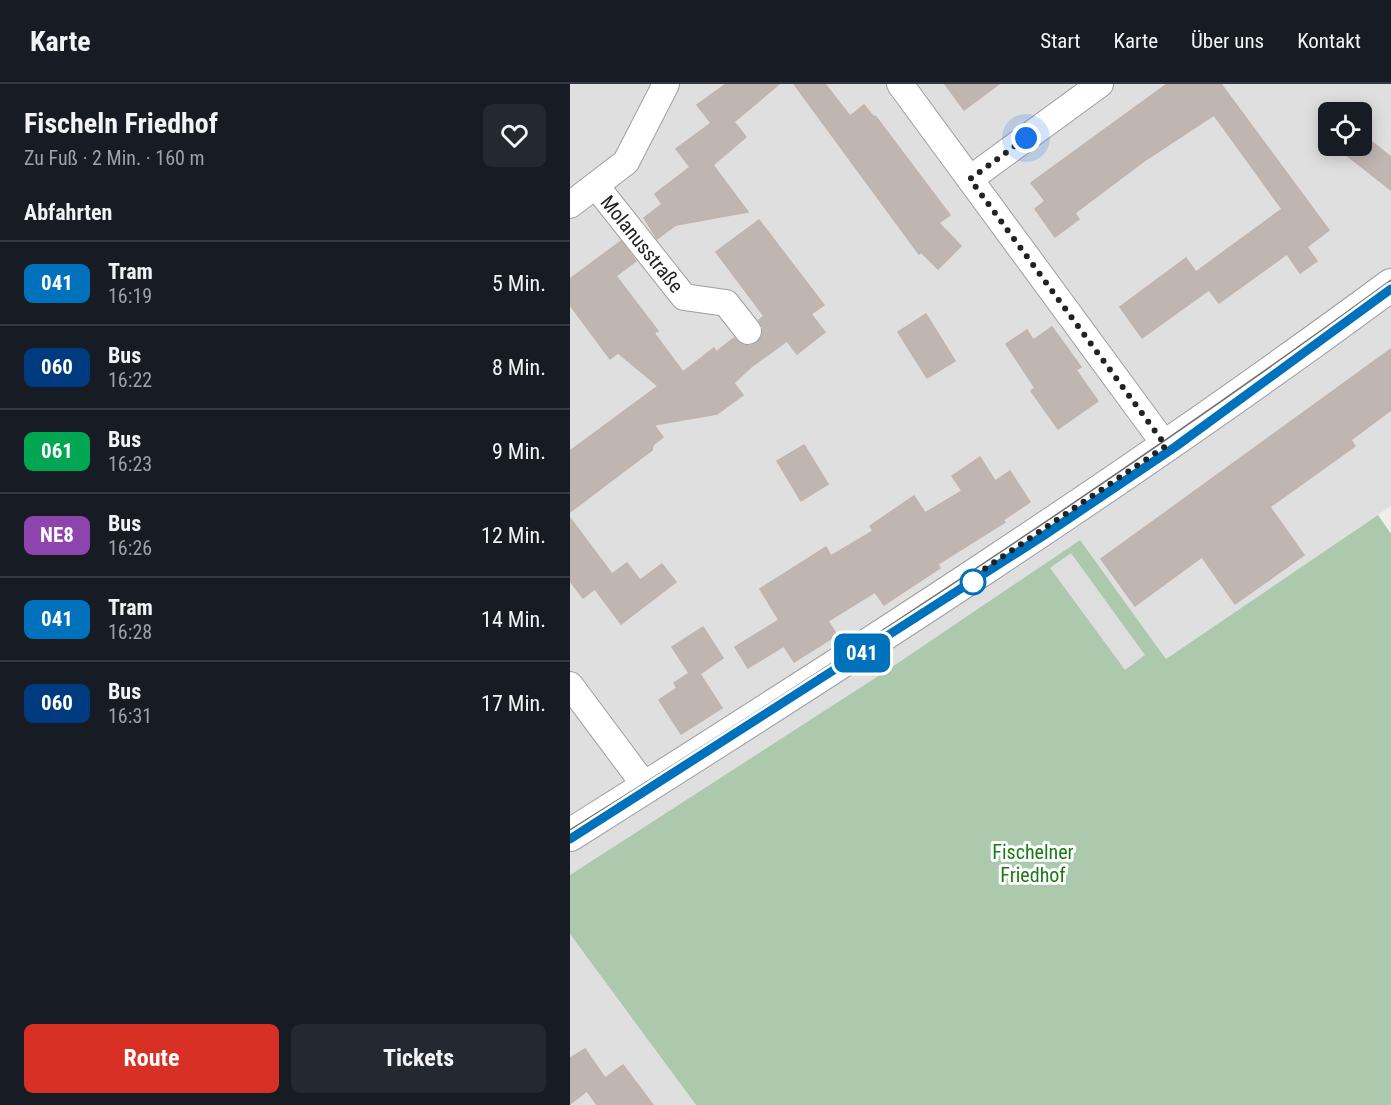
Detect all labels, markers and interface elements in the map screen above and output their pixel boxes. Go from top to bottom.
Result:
text: Karte [30,25,91,58]
text: Start [1040,29,1081,53]
text: Karte [1114,29,1158,53]
text: Über uns [1191,29,1264,53]
text: Kontakt [1297,29,1361,53]
map controls [1318,102,1372,156]
button: locate [1318,102,1372,156]
button: heart [483,104,546,167]
text: Fischeln Friedhof [24,107,218,140]
your location [1011,123,1041,153]
text: Zu Fuß · 2 Min. · 160 m [24,146,205,170]
street label: Molanusstraße [596,191,688,297]
text: Abfahrten [24,200,112,225]
text: Tram [108,259,153,284]
text: 041 [41,271,73,295]
text: 5 Min. [492,271,546,296]
text: 16:19 [108,284,152,308]
text: Bus [108,343,141,368]
text: 060 [41,355,73,379]
text: 8 Min. [492,355,546,380]
text: 16:22 [108,368,152,392]
text: Bus [108,427,141,452]
text: 061 [41,439,73,463]
text: 9 Min. [492,439,546,464]
text: 16:23 [108,452,152,476]
text: Bus [108,511,141,536]
text: NE8 [40,523,74,547]
text: 12 Min. [481,523,546,548]
text: 16:26 [108,536,152,560]
unlabelled marker [960,569,986,595]
text: Tram [108,595,153,620]
text: 041 [41,607,73,631]
text: 14 Min. [481,607,546,632]
text: 16:28 [108,620,152,644]
line badge: 041 [828,634,896,672]
text: 041 [846,641,878,665]
text: Bus [108,679,141,704]
text: 060 [41,691,73,715]
text: 17 Min. [481,691,546,716]
text: 16:31 [108,704,152,728]
park label: Fischelner Friedhof [992,840,1074,887]
button: Route [24,1024,279,1093]
button: Tickets [291,1024,546,1093]

